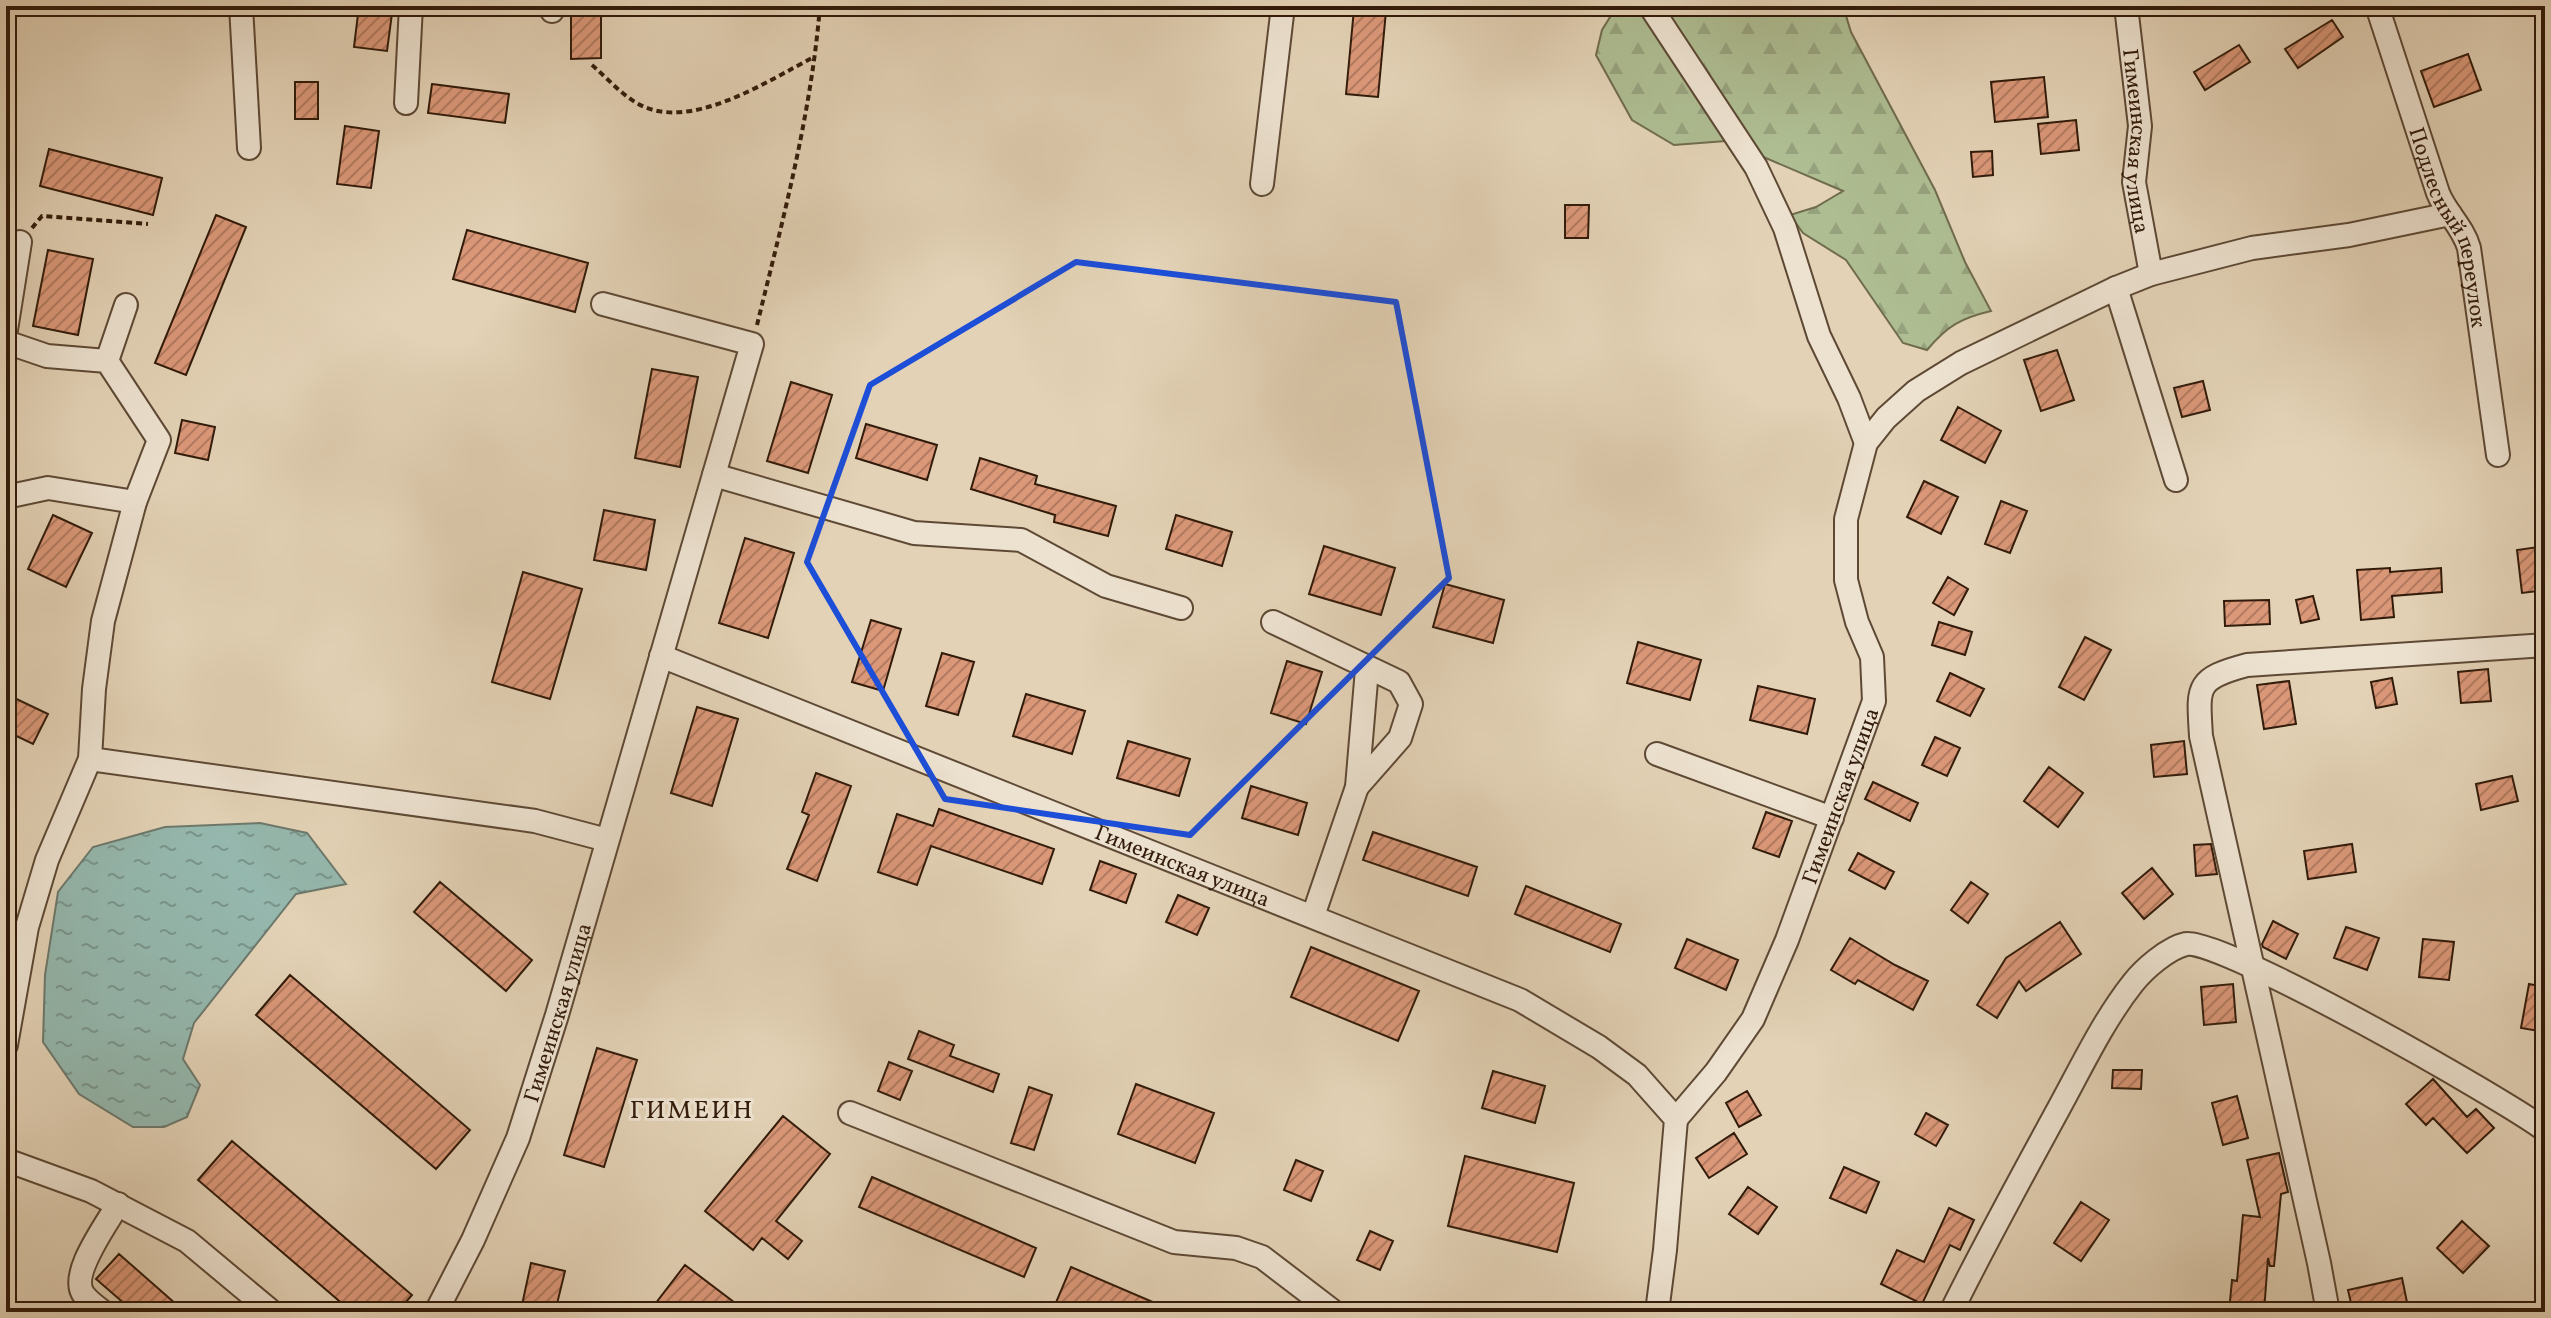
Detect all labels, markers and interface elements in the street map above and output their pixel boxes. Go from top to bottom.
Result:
street label: Гимеинская улица [2113,47,2156,236]
street label: Подлесный переулок [2400,123,2493,330]
street label: Гимеинская улица [1795,704,1888,889]
street label: Гимеинская улица [1090,818,1274,916]
street label: Гимеинская улица [517,919,601,1107]
district label: ГИМЕИН [630,1093,754,1129]

